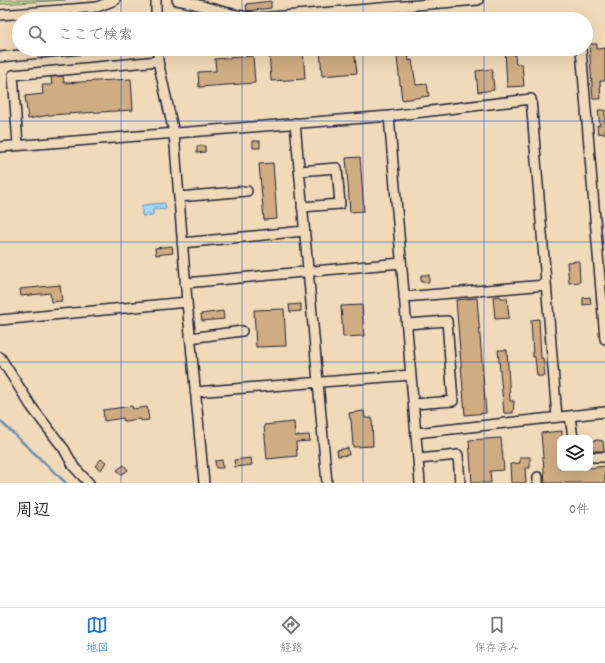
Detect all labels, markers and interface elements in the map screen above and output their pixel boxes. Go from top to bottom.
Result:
search box [12,12,593,56]
icon: search [26,23,48,45]
text: ここで検索 [58,25,133,47]
map controls [557,435,593,471]
button: layers [557,435,593,471]
text: 周辺 [16,500,50,524]
text: 0件 [569,501,589,520]
tab: 地図 [86,614,108,657]
tab: 経路 [280,614,302,657]
tab: 保存済み [475,614,519,657]

